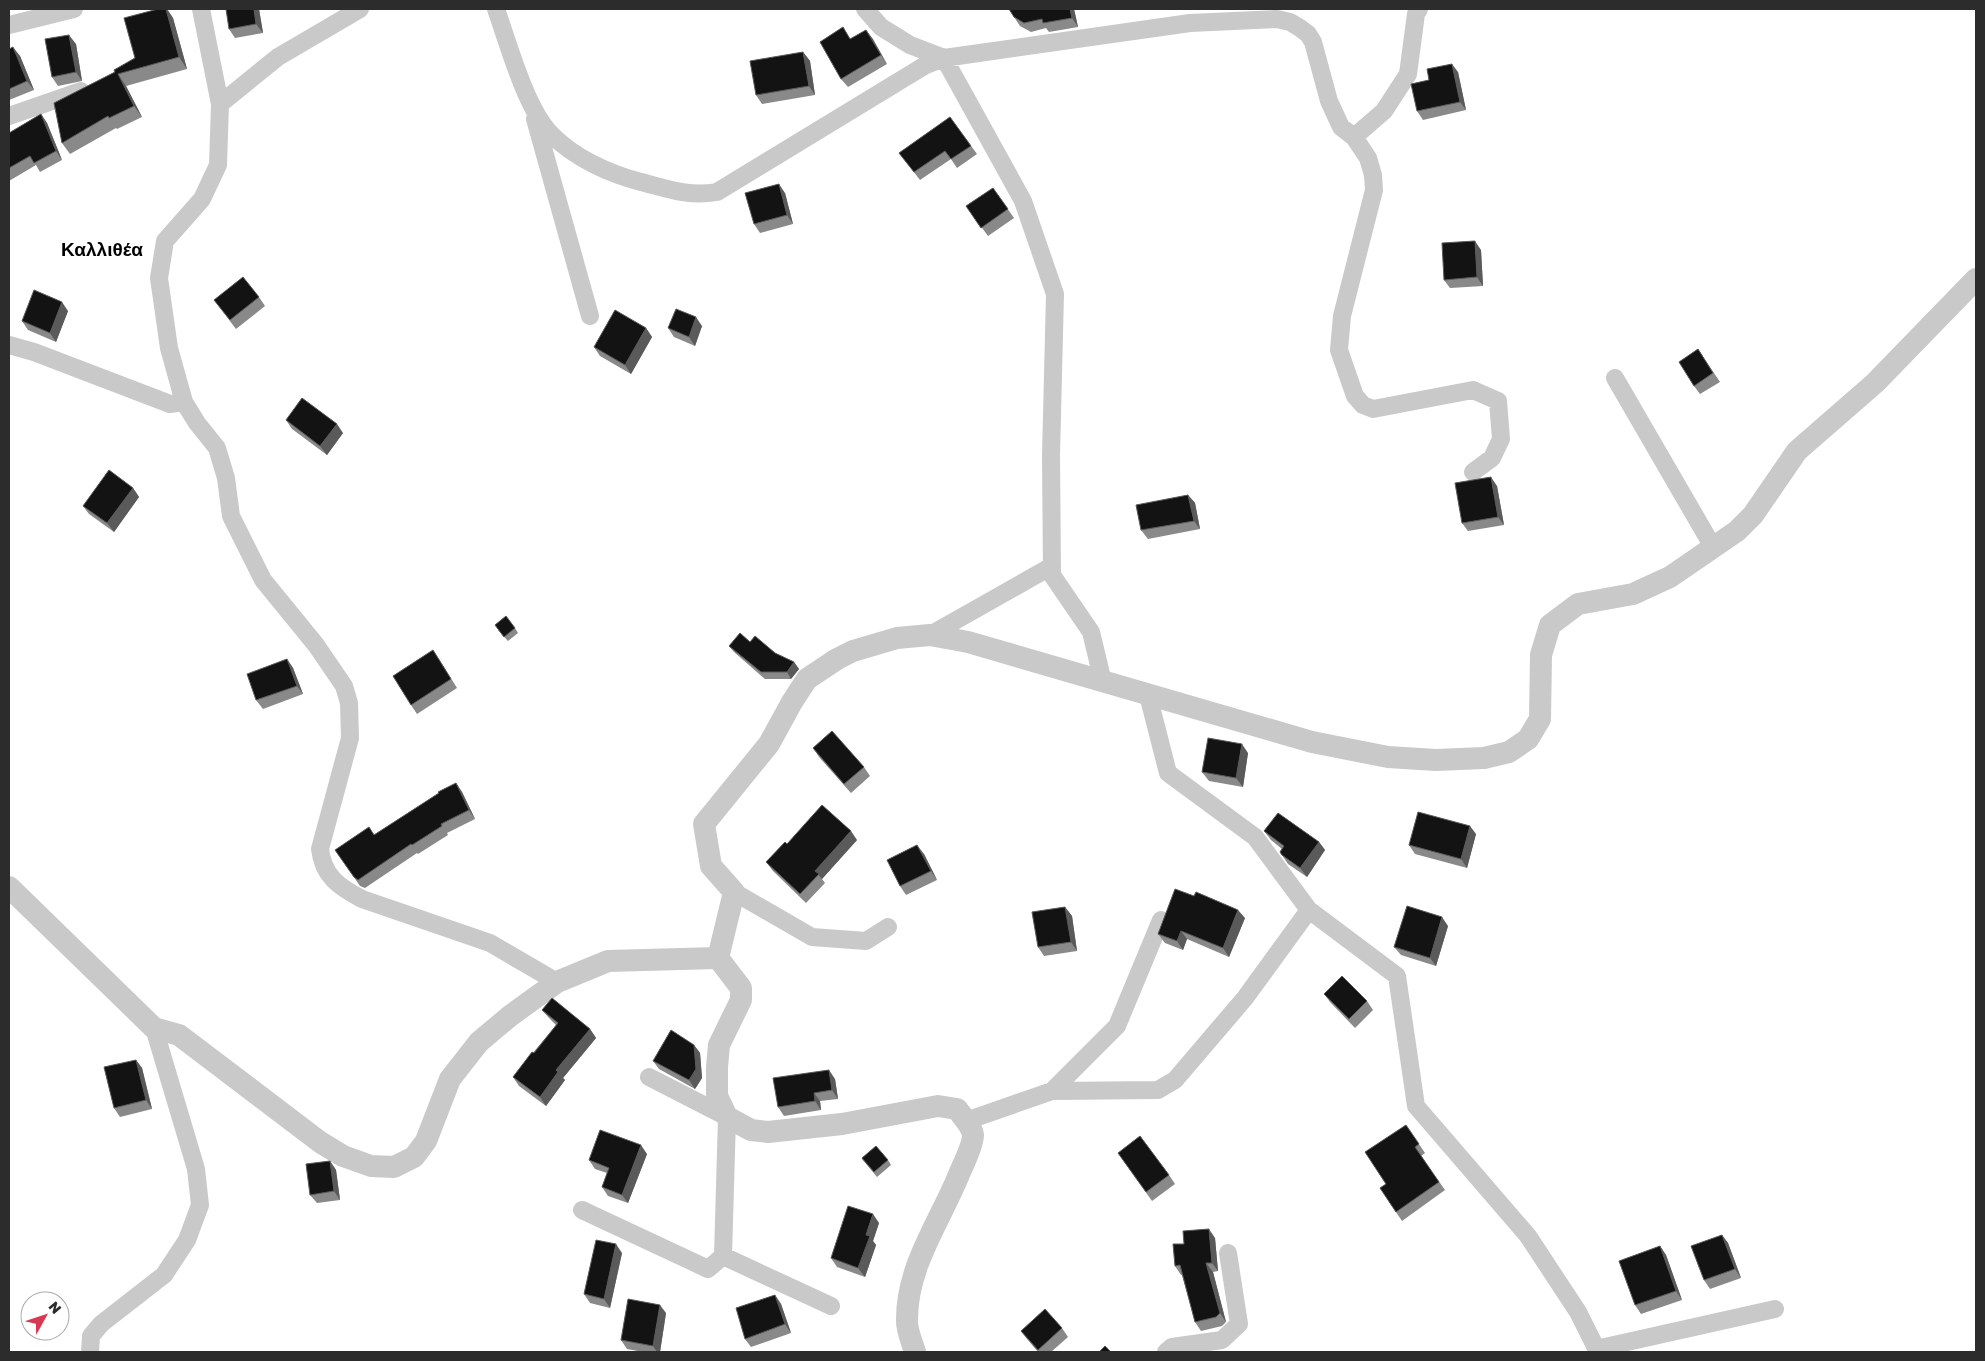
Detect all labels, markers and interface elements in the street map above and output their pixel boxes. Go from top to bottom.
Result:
district label: Καλλιθέα [61,237,143,260]
north arrow [20,1291,70,1341]
text: N [45,1298,65,1317]

